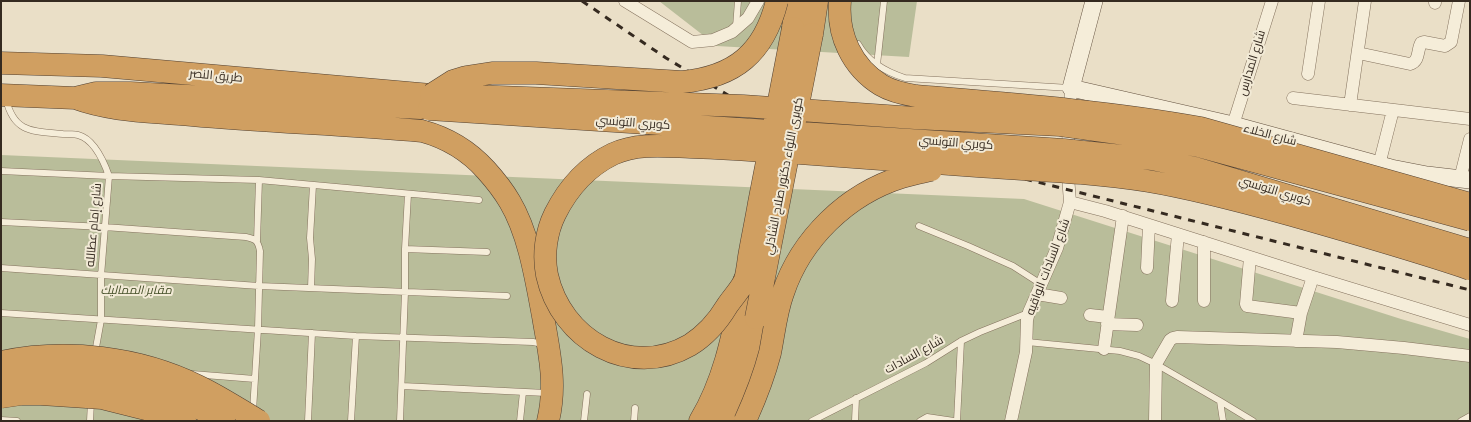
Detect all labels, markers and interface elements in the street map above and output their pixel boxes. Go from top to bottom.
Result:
street label: شارع المدارس [1235,28,1269,98]
street label: طريق النصر [189,66,243,86]
street label: كوبرى اللواء دكتور صلاح الشاذلي [762,96,806,256]
street label: كوبري التونسي [595,113,671,133]
street label: شارع الخلاء [1242,121,1298,149]
street label: كوبري التونسي [918,133,994,153]
street label: كوبري التونسي [1237,173,1313,209]
street label: شارع إمام عطالله [83,182,105,268]
street label: شارع السادات الواقيه [1023,217,1073,317]
park label: مقابر المماليك [100,284,172,298]
street label: شارع السادات [882,333,946,377]

